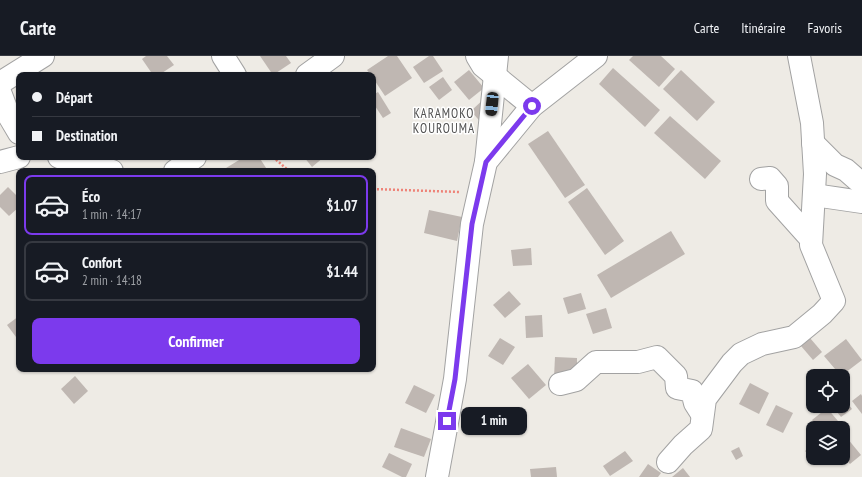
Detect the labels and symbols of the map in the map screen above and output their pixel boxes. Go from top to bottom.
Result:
car [485,91,499,117]
route start [523,97,541,115]
district label: KARAMOKO KOUROUMA [413,105,475,137]
callout: 1 min [461,407,527,435]
route end [438,412,456,430]

